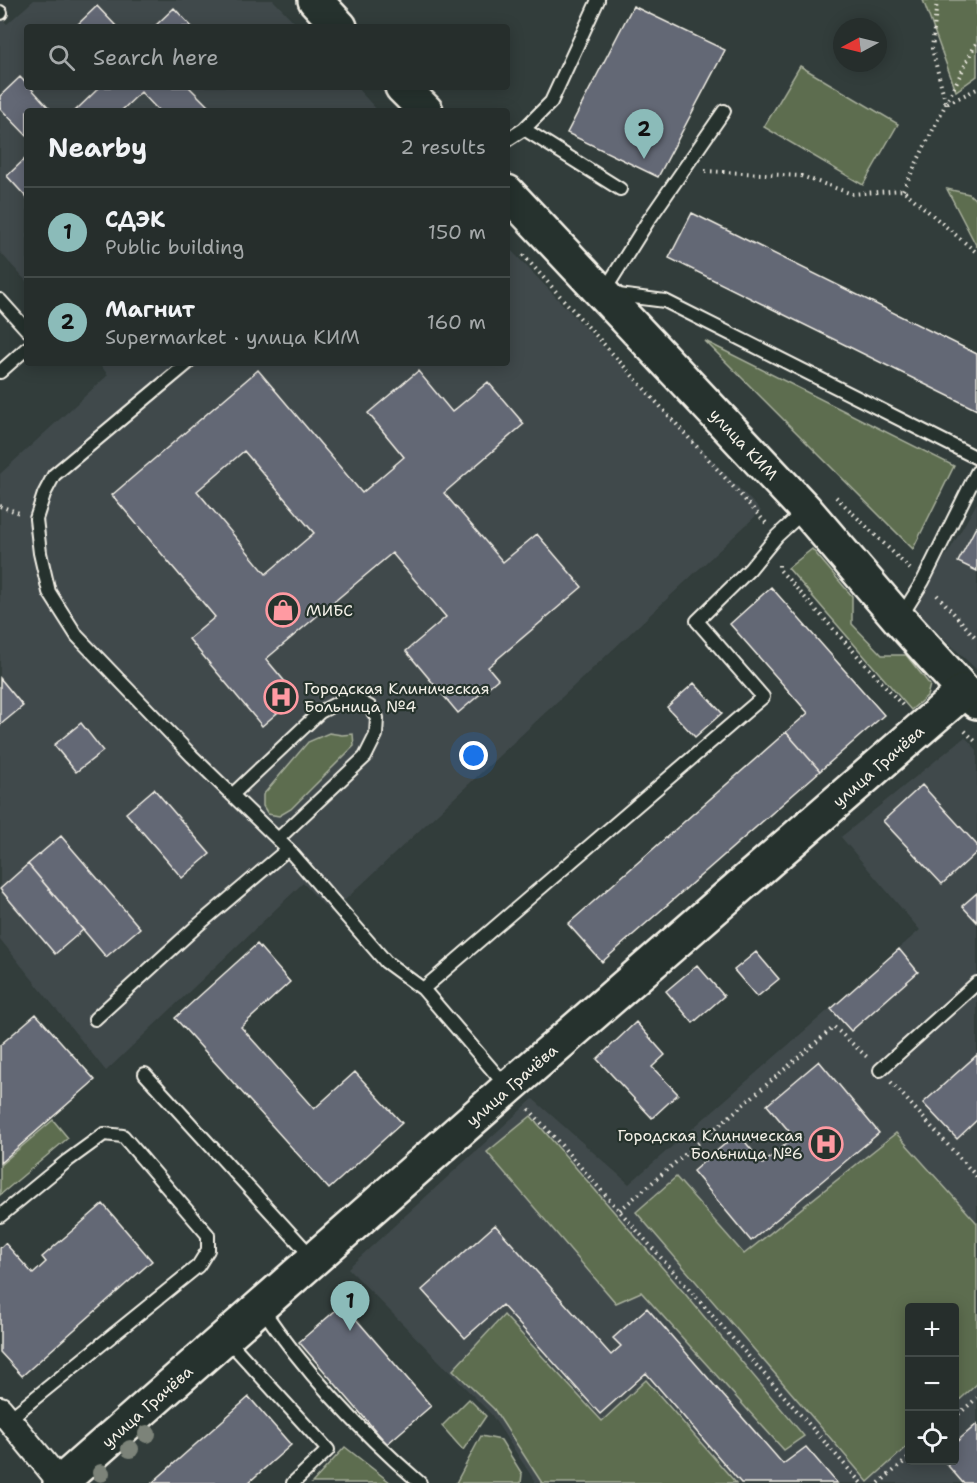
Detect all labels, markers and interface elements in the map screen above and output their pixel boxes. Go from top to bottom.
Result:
north arrow [833,18,887,72]
search box [24,24,510,90]
icon: search [45,41,78,74]
text: Search here [93,43,219,72]
pin: 2 [624,110,664,159]
text: Nearby [48,130,147,165]
text: 2 results [400,134,486,160]
text: СДЭК [105,205,165,234]
text: 1 [63,219,72,245]
text: 150 m [428,219,486,245]
text: Public building [105,234,244,260]
text: Магнит [105,295,195,324]
text: 2 [61,309,75,335]
text: 160 m [427,309,486,335]
text: Supermarket · улица КИМ [105,324,360,350]
street label: улица КИМ [705,404,783,484]
shop icon: МИБС [265,592,301,628]
place label: МИБС [306,600,353,621]
place label: Городская Клиническая Больница №4 [304,678,490,717]
hospital icon: Городская Клиническая Больница №4 [263,679,299,715]
street label: улица Грачёва [828,720,928,811]
your location [459,741,488,770]
street label: улица Грачёва [462,1039,562,1131]
place label: Городская Клиническая Больница №6 [617,1125,803,1164]
hospital icon: Городская Клиническая Больница №6 [808,1126,844,1162]
pin: 1 [330,1282,370,1331]
map controls [905,1303,959,1465]
button: + [905,1303,959,1357]
button: − [905,1357,959,1411]
street label: улица Грачёва [97,1360,197,1452]
button: locate [905,1411,959,1465]

